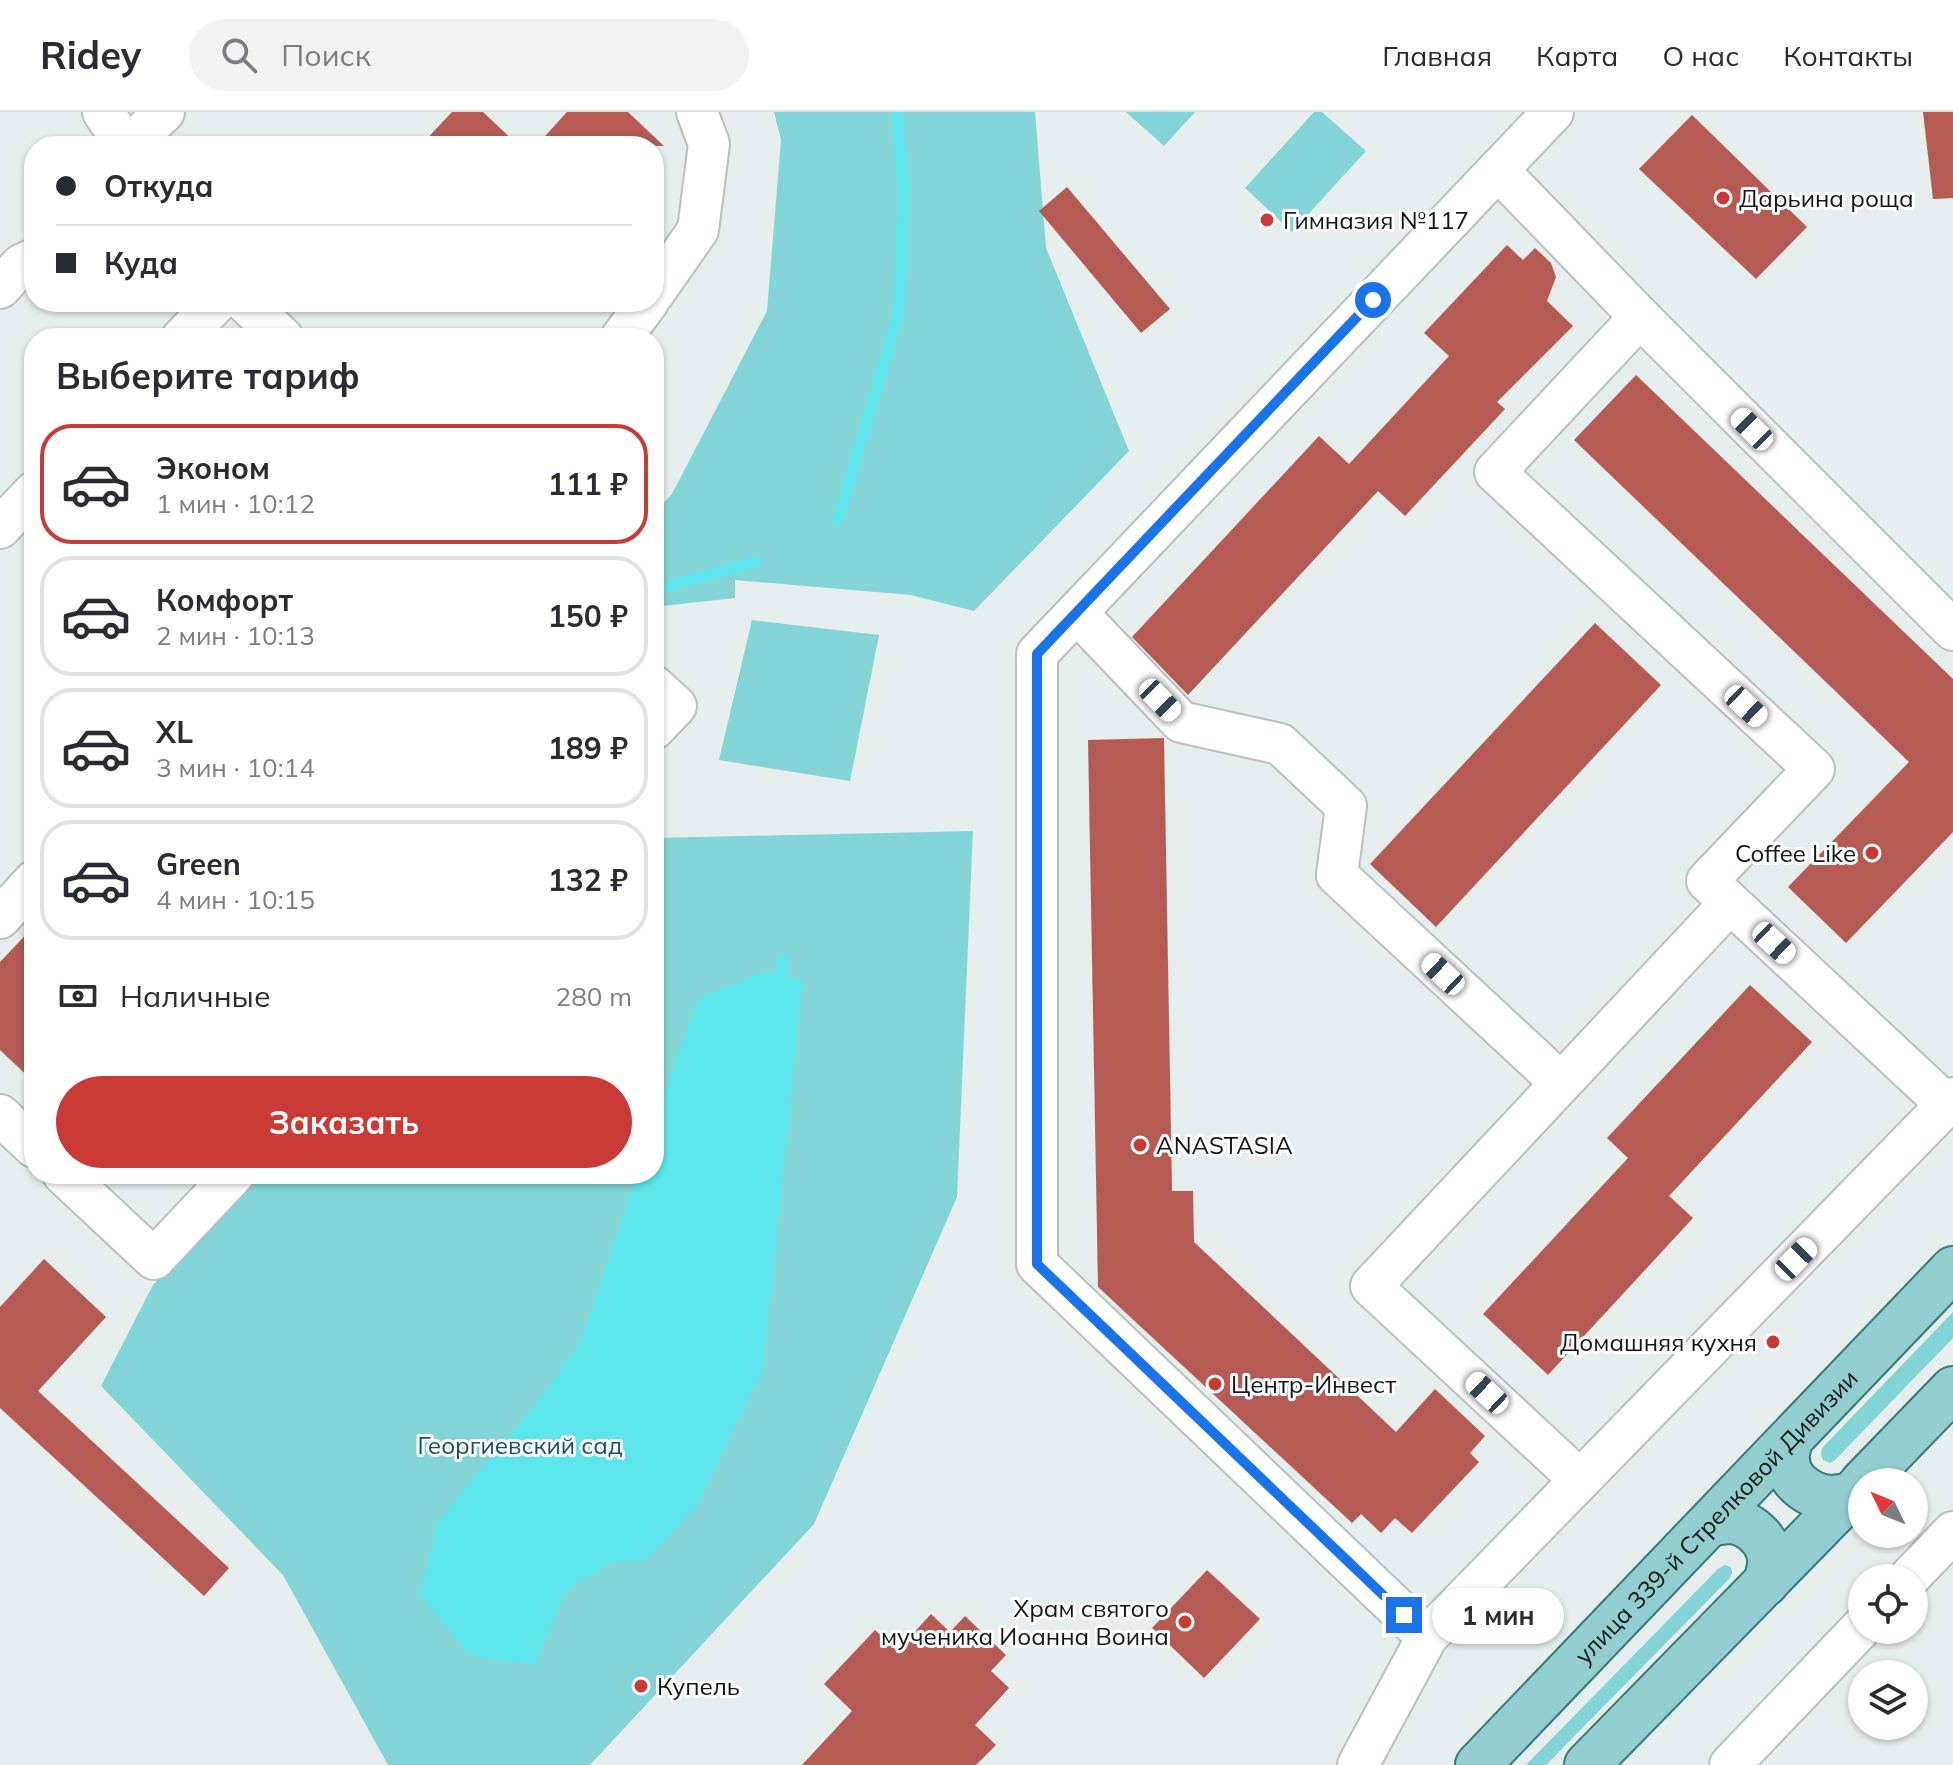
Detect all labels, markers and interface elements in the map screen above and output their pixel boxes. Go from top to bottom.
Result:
search box [189,19,749,91]
text: Ridey [40,31,141,79]
icon: search [217,33,261,77]
text: Поиск [281,36,371,74]
text: Главная [1382,38,1492,73]
text: Карта [1536,38,1618,73]
text: О нас [1662,38,1739,73]
text: Контакты [1783,38,1913,73]
text: Откуда [104,167,214,205]
place label: Дарьина роща [1739,183,1914,213]
marker: Дарьина роща [1714,189,1732,207]
place label: Гимназия №117 [1283,205,1469,235]
marker: Гимназия №117 [1258,211,1276,229]
text: Куда [104,244,178,282]
route start [1355,282,1391,318]
text: Выберите тариф [56,353,360,398]
car [1727,404,1777,454]
icon: car [60,448,132,520]
text: Эконом [156,449,270,487]
text: 111 ₽ [548,465,628,503]
text: 1 мин · 10:12 [156,487,315,520]
icon: car [60,580,132,652]
text: Комфорт [156,581,293,619]
text: 150 ₽ [548,597,628,635]
text: 2 мин · 10:13 [156,619,315,652]
car [1135,674,1185,726]
car [1720,681,1772,731]
icon: car [60,712,132,784]
text: XL [156,713,193,751]
text: 189 ₽ [548,729,628,767]
text: 3 мин · 10:14 [156,751,315,784]
place label: Coffee Like [1735,838,1856,868]
icon: car [60,844,132,916]
marker: Coffee Like [1863,844,1881,862]
text: Green [156,845,241,883]
text: 132 ₽ [548,861,628,899]
text: 4 мин · 10:15 [156,883,315,916]
car [1748,918,1800,968]
car [1417,949,1469,999]
icon: cash [56,974,100,1018]
text: Наличные [120,977,271,1015]
text: 280 m [556,980,632,1013]
button: Заказать [56,1076,632,1168]
place label: ANASTASIA [1156,1130,1293,1160]
marker: ANASTASIA [1131,1136,1149,1154]
car [1771,1233,1821,1285]
place label: Домашняя кухня [1560,1327,1757,1357]
marker: Домашняя кухня [1764,1333,1782,1351]
street label: улица 339-й Стрелковой Дивизии [1568,1363,1864,1670]
car [1461,1368,1513,1418]
place label: Центр-Инвест [1231,1369,1396,1399]
marker: Центр-Инвест [1206,1375,1224,1393]
park label: Георгиевский сад [417,1430,623,1460]
north arrow [1848,1468,1928,1548]
map controls [1848,1468,1928,1740]
button: locate [1848,1564,1928,1644]
callout: 1 мин [1432,1587,1564,1643]
place label: Храм святого мученика Иоанна Воина [881,1593,1169,1651]
route end [1386,1597,1422,1633]
text: 1 мин [1462,1599,1534,1632]
marker: Храм святого мученика Иоанна Воина [1176,1613,1194,1631]
button: layers [1848,1660,1928,1740]
place label: Купель [657,1671,740,1701]
marker: Купель [632,1677,650,1695]

